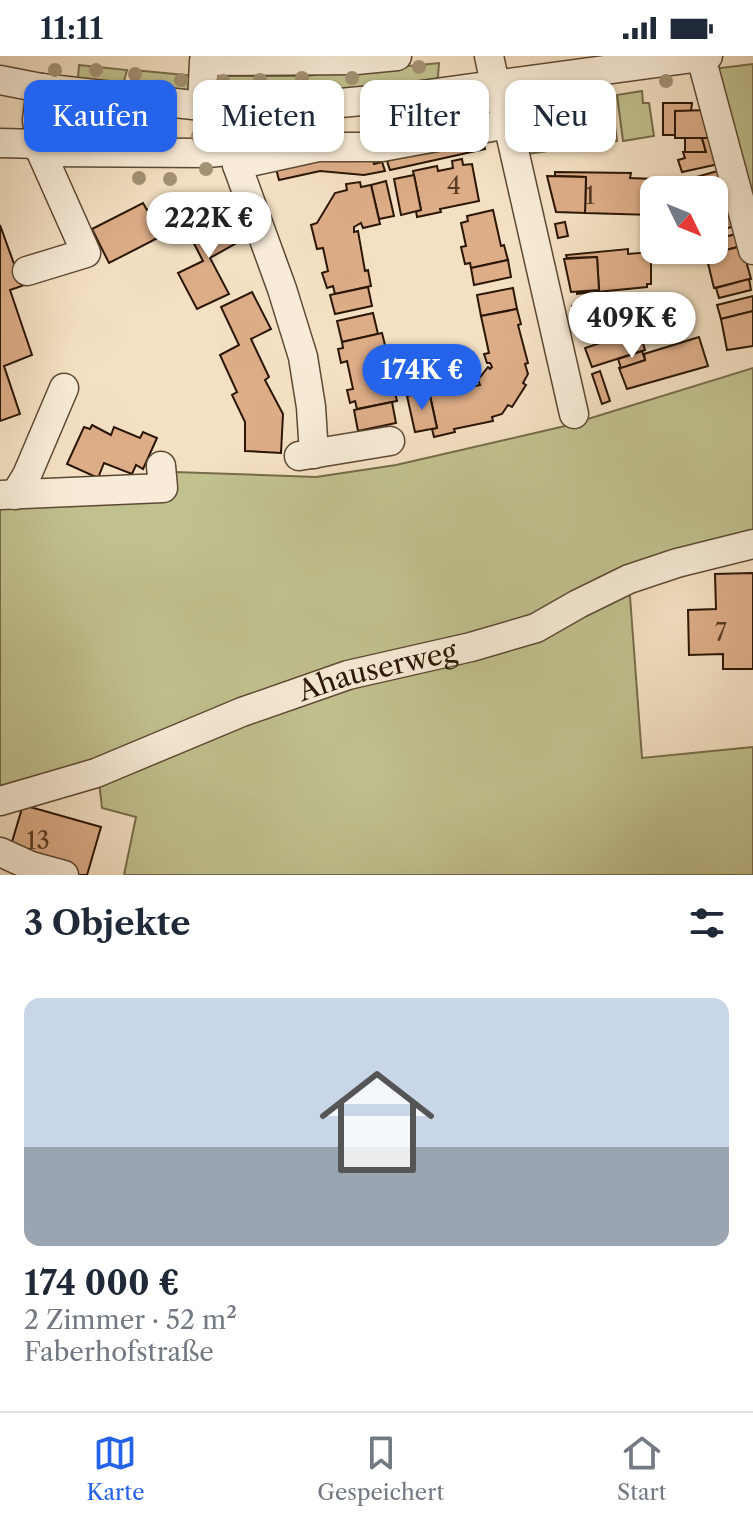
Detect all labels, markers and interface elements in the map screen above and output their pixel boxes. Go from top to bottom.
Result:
text: 11:11 [40,10,103,47]
chip: Kaufen [24,80,177,152]
chip: Mieten [193,80,344,152]
chip: Filter [360,80,489,152]
chip: Neu [505,80,616,152]
house number: 4 [447,171,461,200]
north arrow [640,176,728,264]
map controls [640,176,728,264]
house number: 1 [585,181,595,210]
pin: 222K € [144,192,274,260]
text: 222K € [164,202,254,234]
pin: 409K € [567,292,697,360]
text: 409K € [587,302,677,334]
pin: 174K € [357,344,487,412]
text: 174K € [380,354,464,386]
house number: 7 [715,618,727,647]
street label: Ahauserweg [292,634,460,709]
house number: 13 [26,826,50,855]
icon: filters [685,901,729,945]
text: 3 Objekte [24,902,190,944]
icon: home [305,1050,449,1194]
text: 174 000 € [24,1262,180,1304]
text: 2 Zimmer · 52 m² [24,1304,237,1336]
text: Faberhofstraße [24,1336,214,1368]
tab: Karte [86,1431,144,1506]
tab: Gespeichert [317,1431,444,1506]
tab: Start [617,1431,667,1506]

